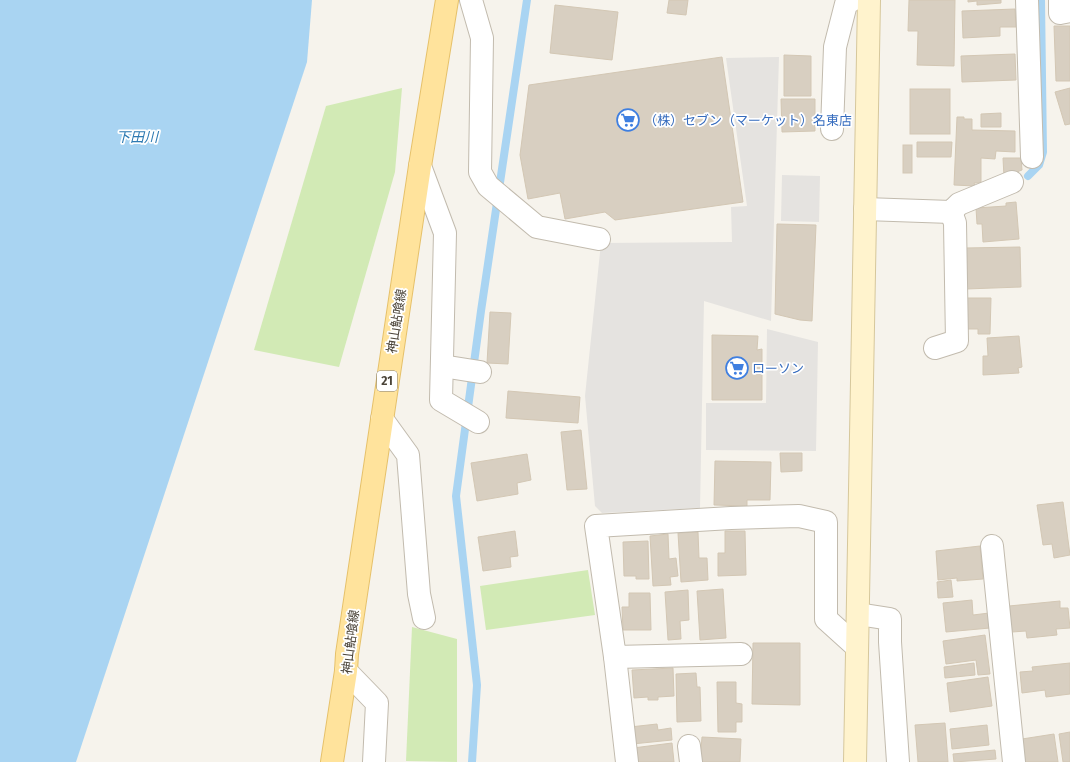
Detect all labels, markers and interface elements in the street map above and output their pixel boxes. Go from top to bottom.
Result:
supermarket icon: （株）セブン（マーケット）名東店 [615,107,641,133]
place label: （株）セブン（マーケット）名東店 [644,113,852,128]
water label: 下田川 [116,129,160,146]
street label: 神山鮎喰線 [384,288,409,354]
supermarket icon: ローソン [724,355,750,381]
place label: ローソン [752,361,804,376]
road number: 21 [377,371,397,391]
street label: 神山鮎喰線 [339,609,362,675]

